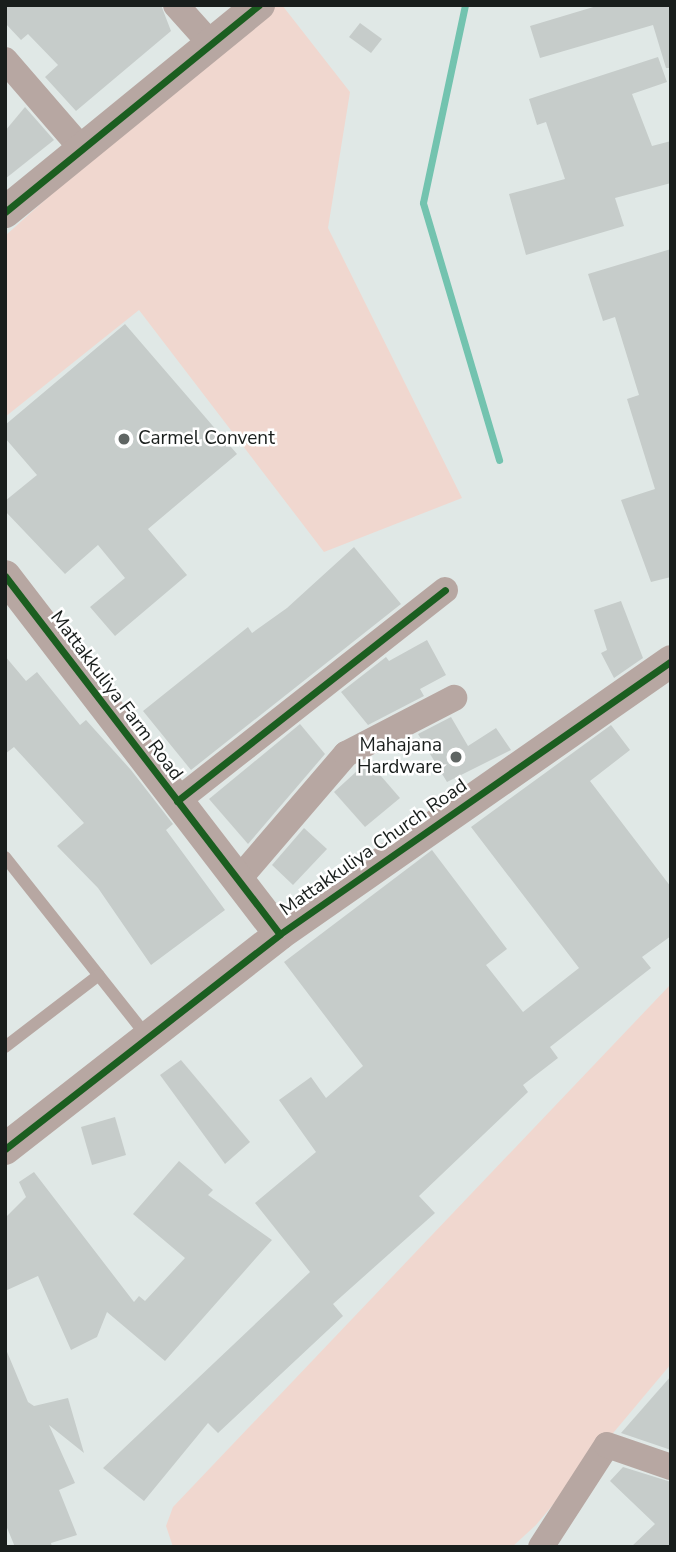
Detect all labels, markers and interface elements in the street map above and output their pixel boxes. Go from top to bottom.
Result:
place label: Carmel Convent [138,428,275,450]
marker: Carmel Convent [116,431,132,447]
street label: Mattakkuliya Farm Road [45,607,187,785]
place label: Mahajana Hardware [357,735,442,779]
marker: Mahajana Hardware [448,749,464,765]
street label: Mattakkuliya Church Road [276,775,472,921]

